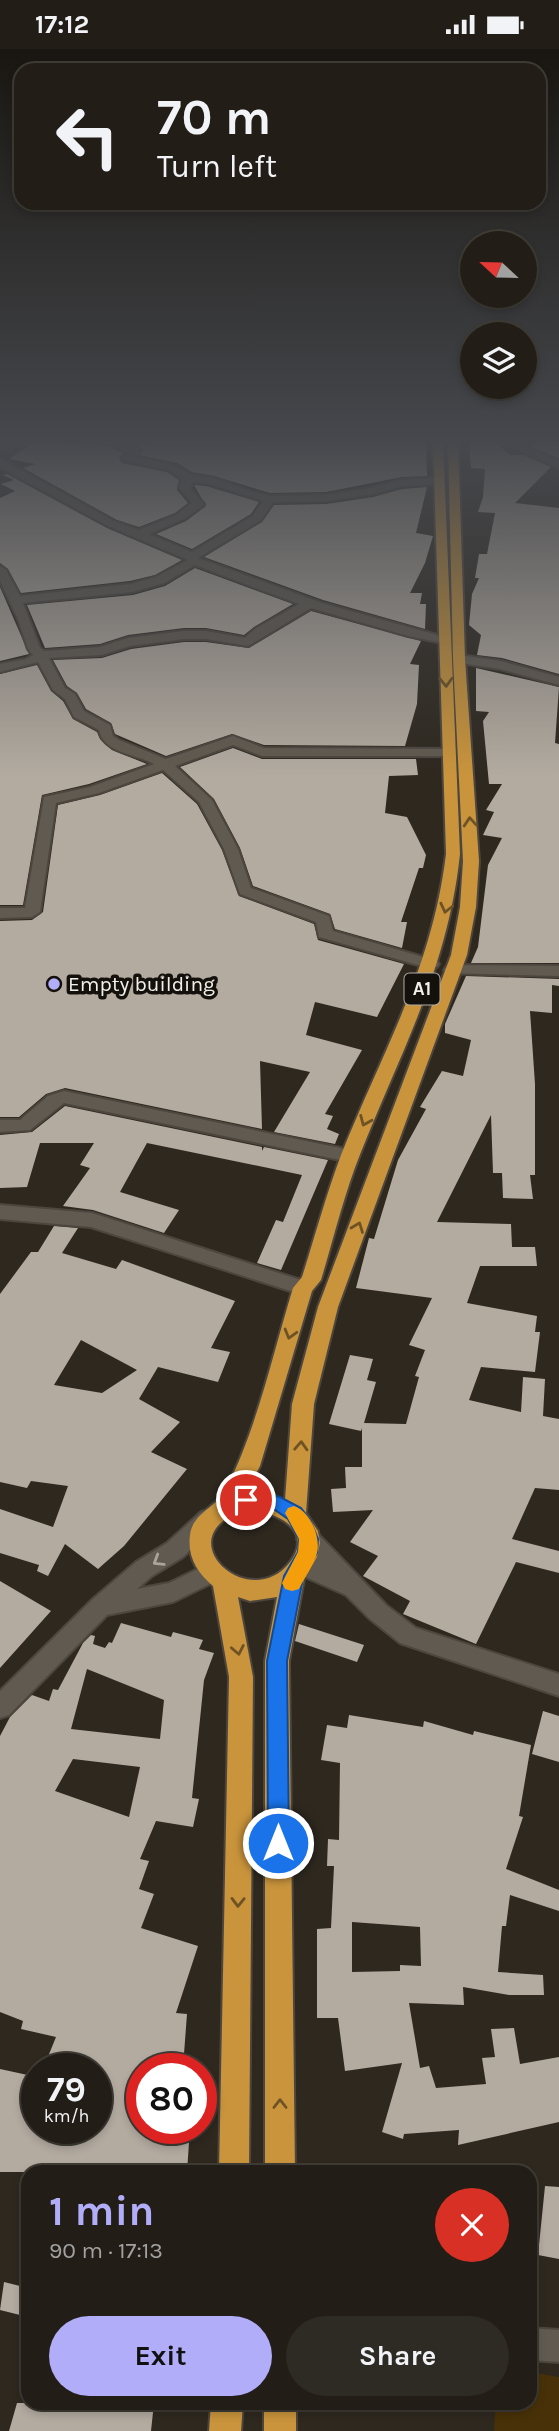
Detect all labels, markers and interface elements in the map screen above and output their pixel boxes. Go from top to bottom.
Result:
text: 17:12 [35,9,89,40]
text: 70 m [157,89,271,146]
icon: left [42,91,133,182]
text: Turn left [157,148,277,185]
north arrow [460,231,537,308]
map controls [460,231,537,399]
button: layers [460,322,537,399]
one-way arrow [439,676,454,687]
one-way arrow [463,817,478,828]
one-way arrow [440,902,455,914]
place label: Empty building [68,972,215,996]
road number: A1 [404,973,440,1005]
marker: Empty building [46,976,62,992]
one-way arrow [359,1113,373,1126]
one-way arrow [350,1221,364,1233]
one-way arrow [283,1328,298,1340]
one-way arrow [293,1440,308,1451]
pin [216,1470,276,1530]
icon: arrive [227,1481,265,1519]
one-way arrow [153,1552,166,1565]
one-way arrow [229,1644,244,1656]
position arrow [241,1806,315,1880]
one-way arrow [230,1897,246,1907]
speed limit sign: 80 [126,2053,217,2144]
text: 79 [47,2069,86,2110]
one-way arrow [272,2098,288,2108]
text: km/h [44,2105,89,2127]
text: 1 min [49,2186,154,2236]
button: close [435,2188,509,2262]
text: 90 m · 17:13 [49,2237,163,2264]
button: Exit [49,2316,272,2396]
button: Share [286,2316,509,2396]

